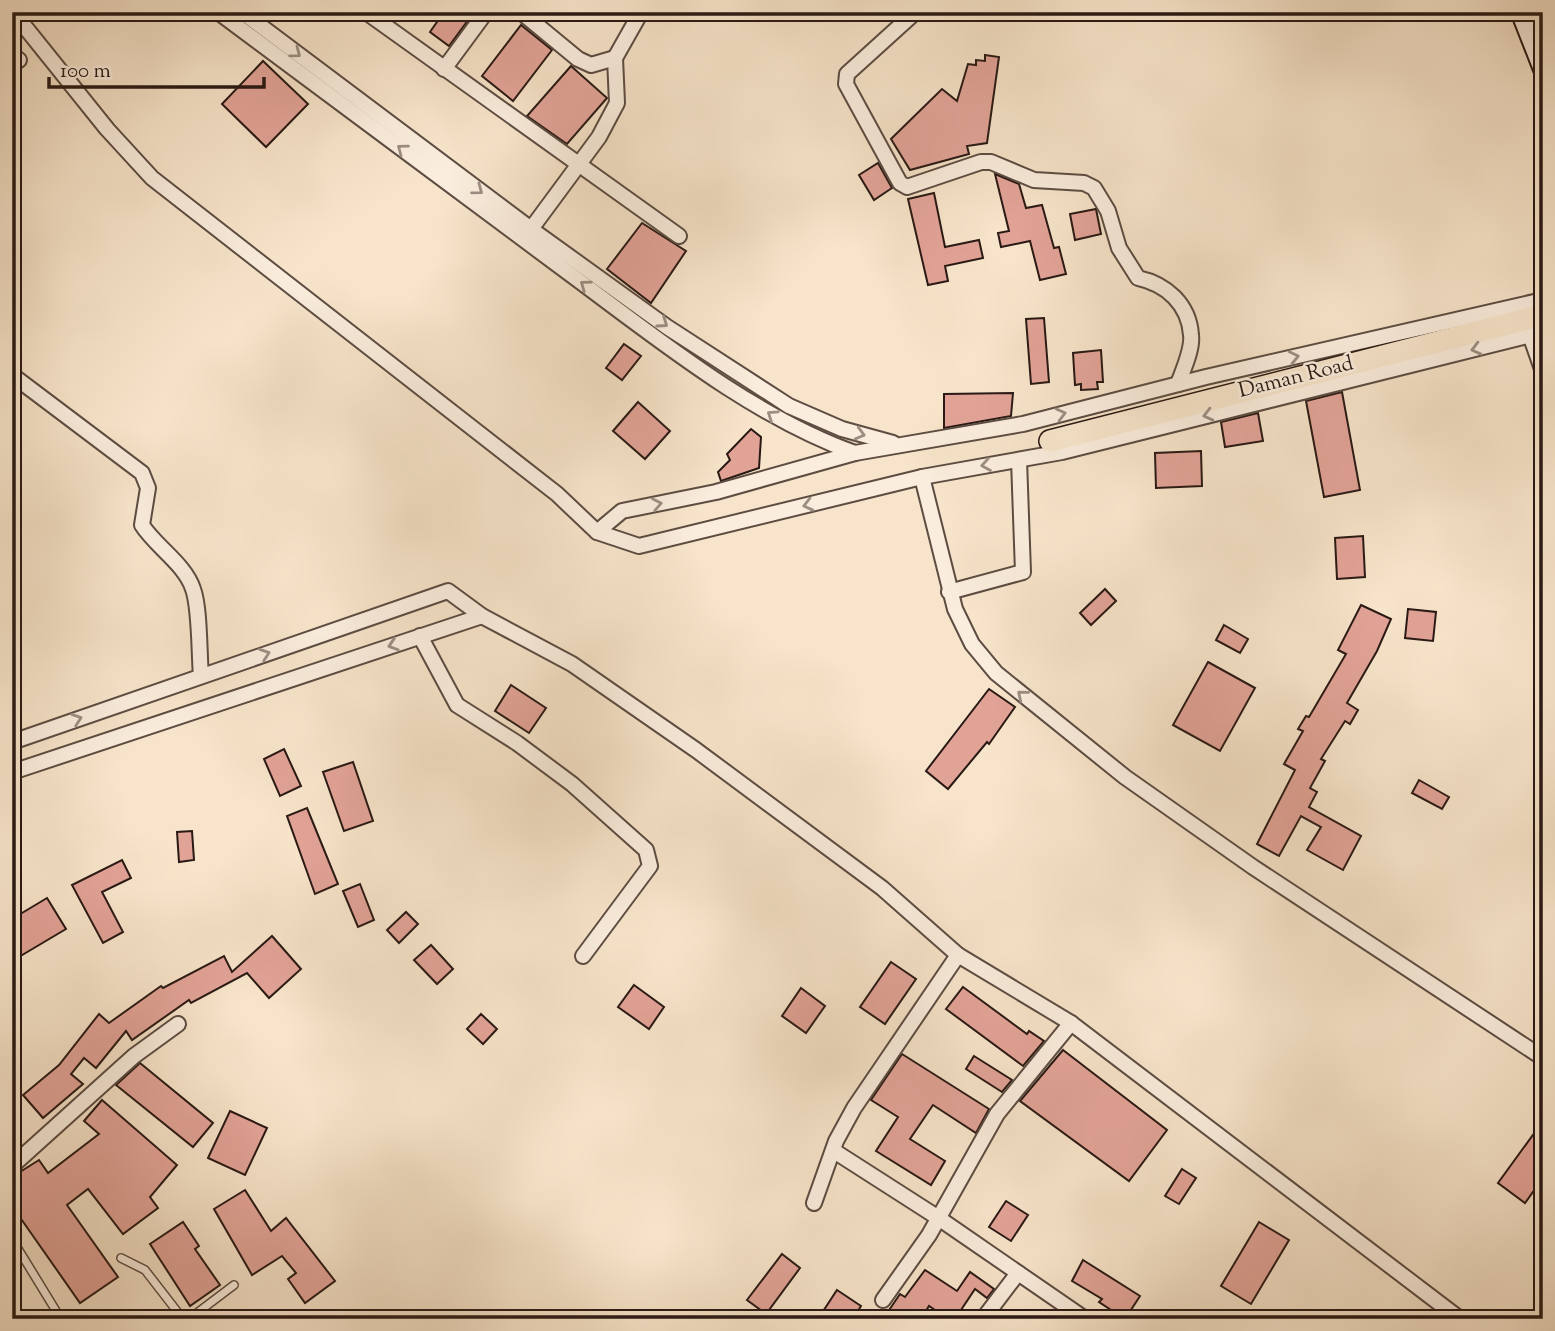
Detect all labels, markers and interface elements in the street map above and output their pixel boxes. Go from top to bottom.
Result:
one-way arrow [288,45,301,58]
scale bar [49,46,264,90]
text: 100 m [60,57,111,87]
one-way arrow [397,145,410,157]
one-way arrow [470,182,483,194]
one-way arrow [580,280,593,293]
one-way arrow [655,315,668,327]
one-way arrow [1471,340,1483,355]
street label: Daman Road [1235,349,1357,407]
one-way arrow [1288,350,1300,365]
one-way arrow [1202,407,1214,421]
one-way arrow [1055,408,1067,422]
one-way arrow [766,410,779,423]
one-way arrow [854,426,866,440]
one-way arrow [980,457,992,472]
one-way arrow [651,497,663,512]
one-way arrow [802,497,814,511]
one-way arrow [388,637,400,651]
one-way arrow [259,648,271,662]
one-way arrow [1017,690,1029,703]
one-way arrow [70,713,82,727]

